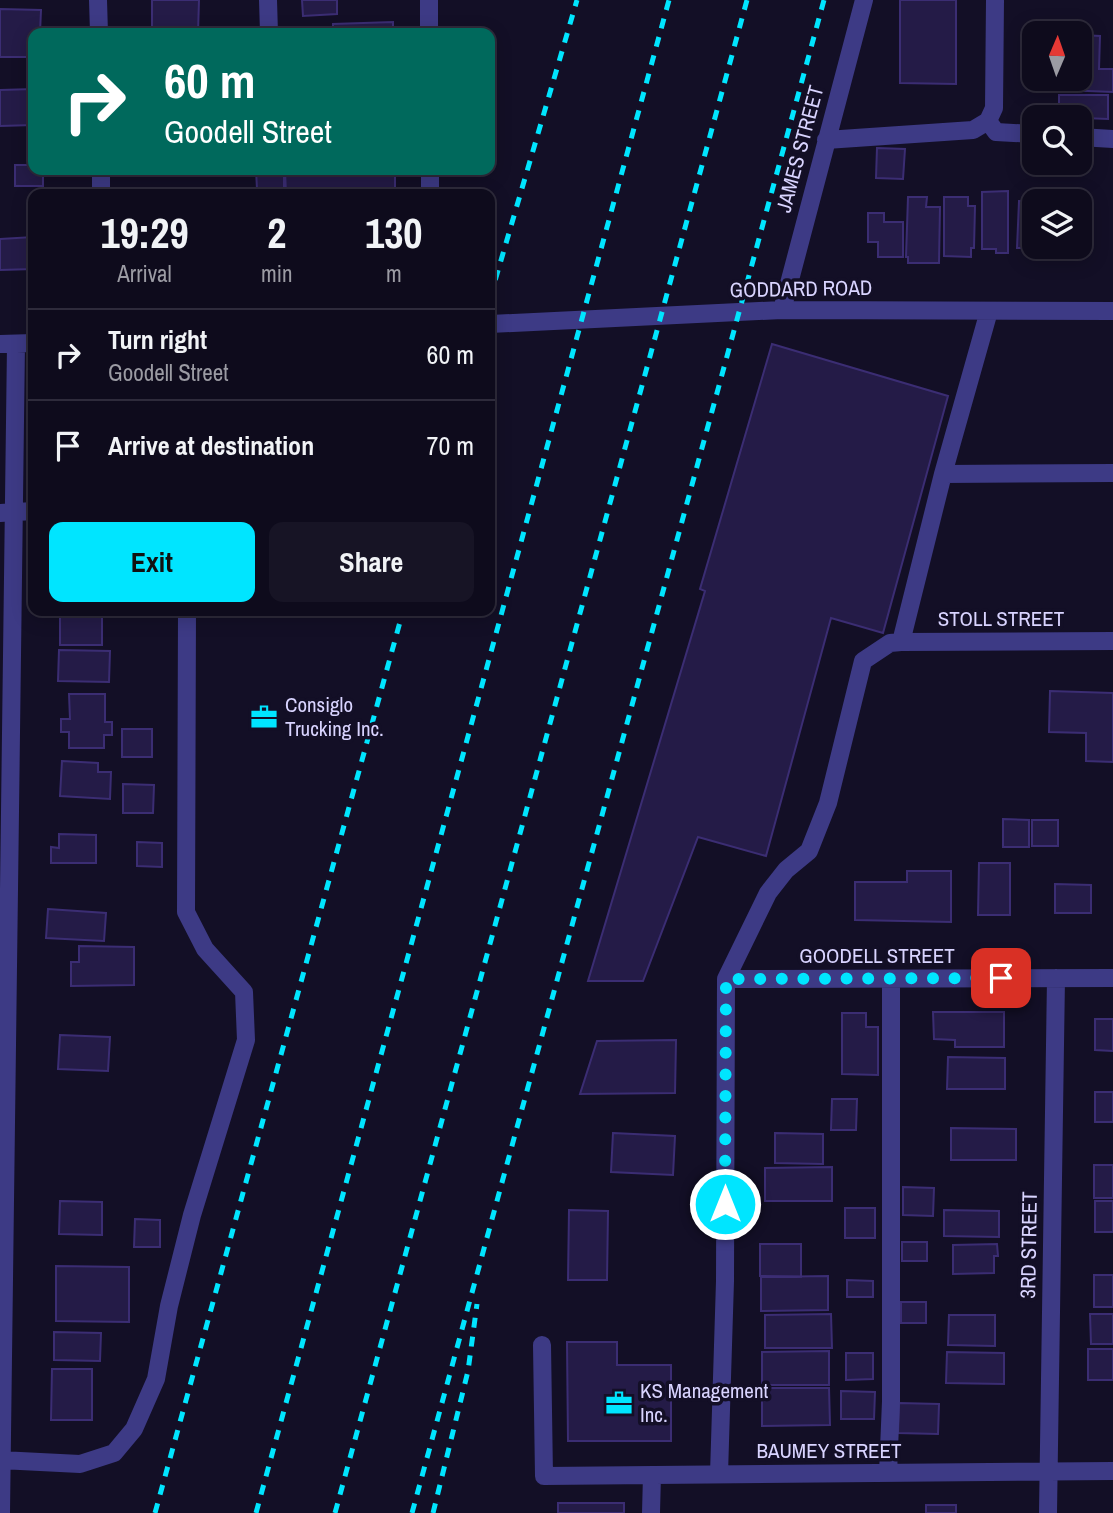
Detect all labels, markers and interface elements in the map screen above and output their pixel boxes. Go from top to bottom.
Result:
north arrow [1022,21,1092,91]
map controls [1022,21,1092,259]
text: 60 m [164,47,256,113]
icon: right [49,56,140,147]
street label: JAMES STREET [769,82,830,215]
button: search [1022,105,1092,175]
text: Goodell Street [164,110,332,153]
button: layers [1022,189,1092,259]
text: 19:29 [101,205,189,261]
text: 2 [267,205,286,261]
text: 130 [365,205,423,261]
text: Arrival [117,258,172,289]
text: min [261,258,293,289]
text: m [386,258,402,289]
street label: GODDARD ROAD [729,273,873,304]
text: Turn right [108,322,207,357]
icon: right [49,336,87,374]
text: 60 m [427,337,474,372]
text: Goodell Street [108,357,229,388]
icon: arrive [49,427,87,465]
text: Arrive at destination [108,428,314,463]
text: 70 m [427,428,474,463]
button: Exit [49,522,255,602]
button: Share [269,522,474,602]
street label: STOLL STREET [938,604,1065,633]
place label: Consiglo Trucking Inc. [285,690,384,743]
office icon: Consiglo Trucking Inc. [249,702,279,732]
street label: GOODELL STREET [799,941,955,970]
pin [971,948,1031,1008]
icon: arrive [982,959,1020,997]
position arrow [688,1167,762,1241]
street label: 3RD STREET [1013,1191,1044,1299]
place label: KS Management Inc. [640,1376,768,1429]
office icon: KS Management Inc. [604,1388,634,1418]
street label: BAUMEY STREET [756,1436,902,1465]

